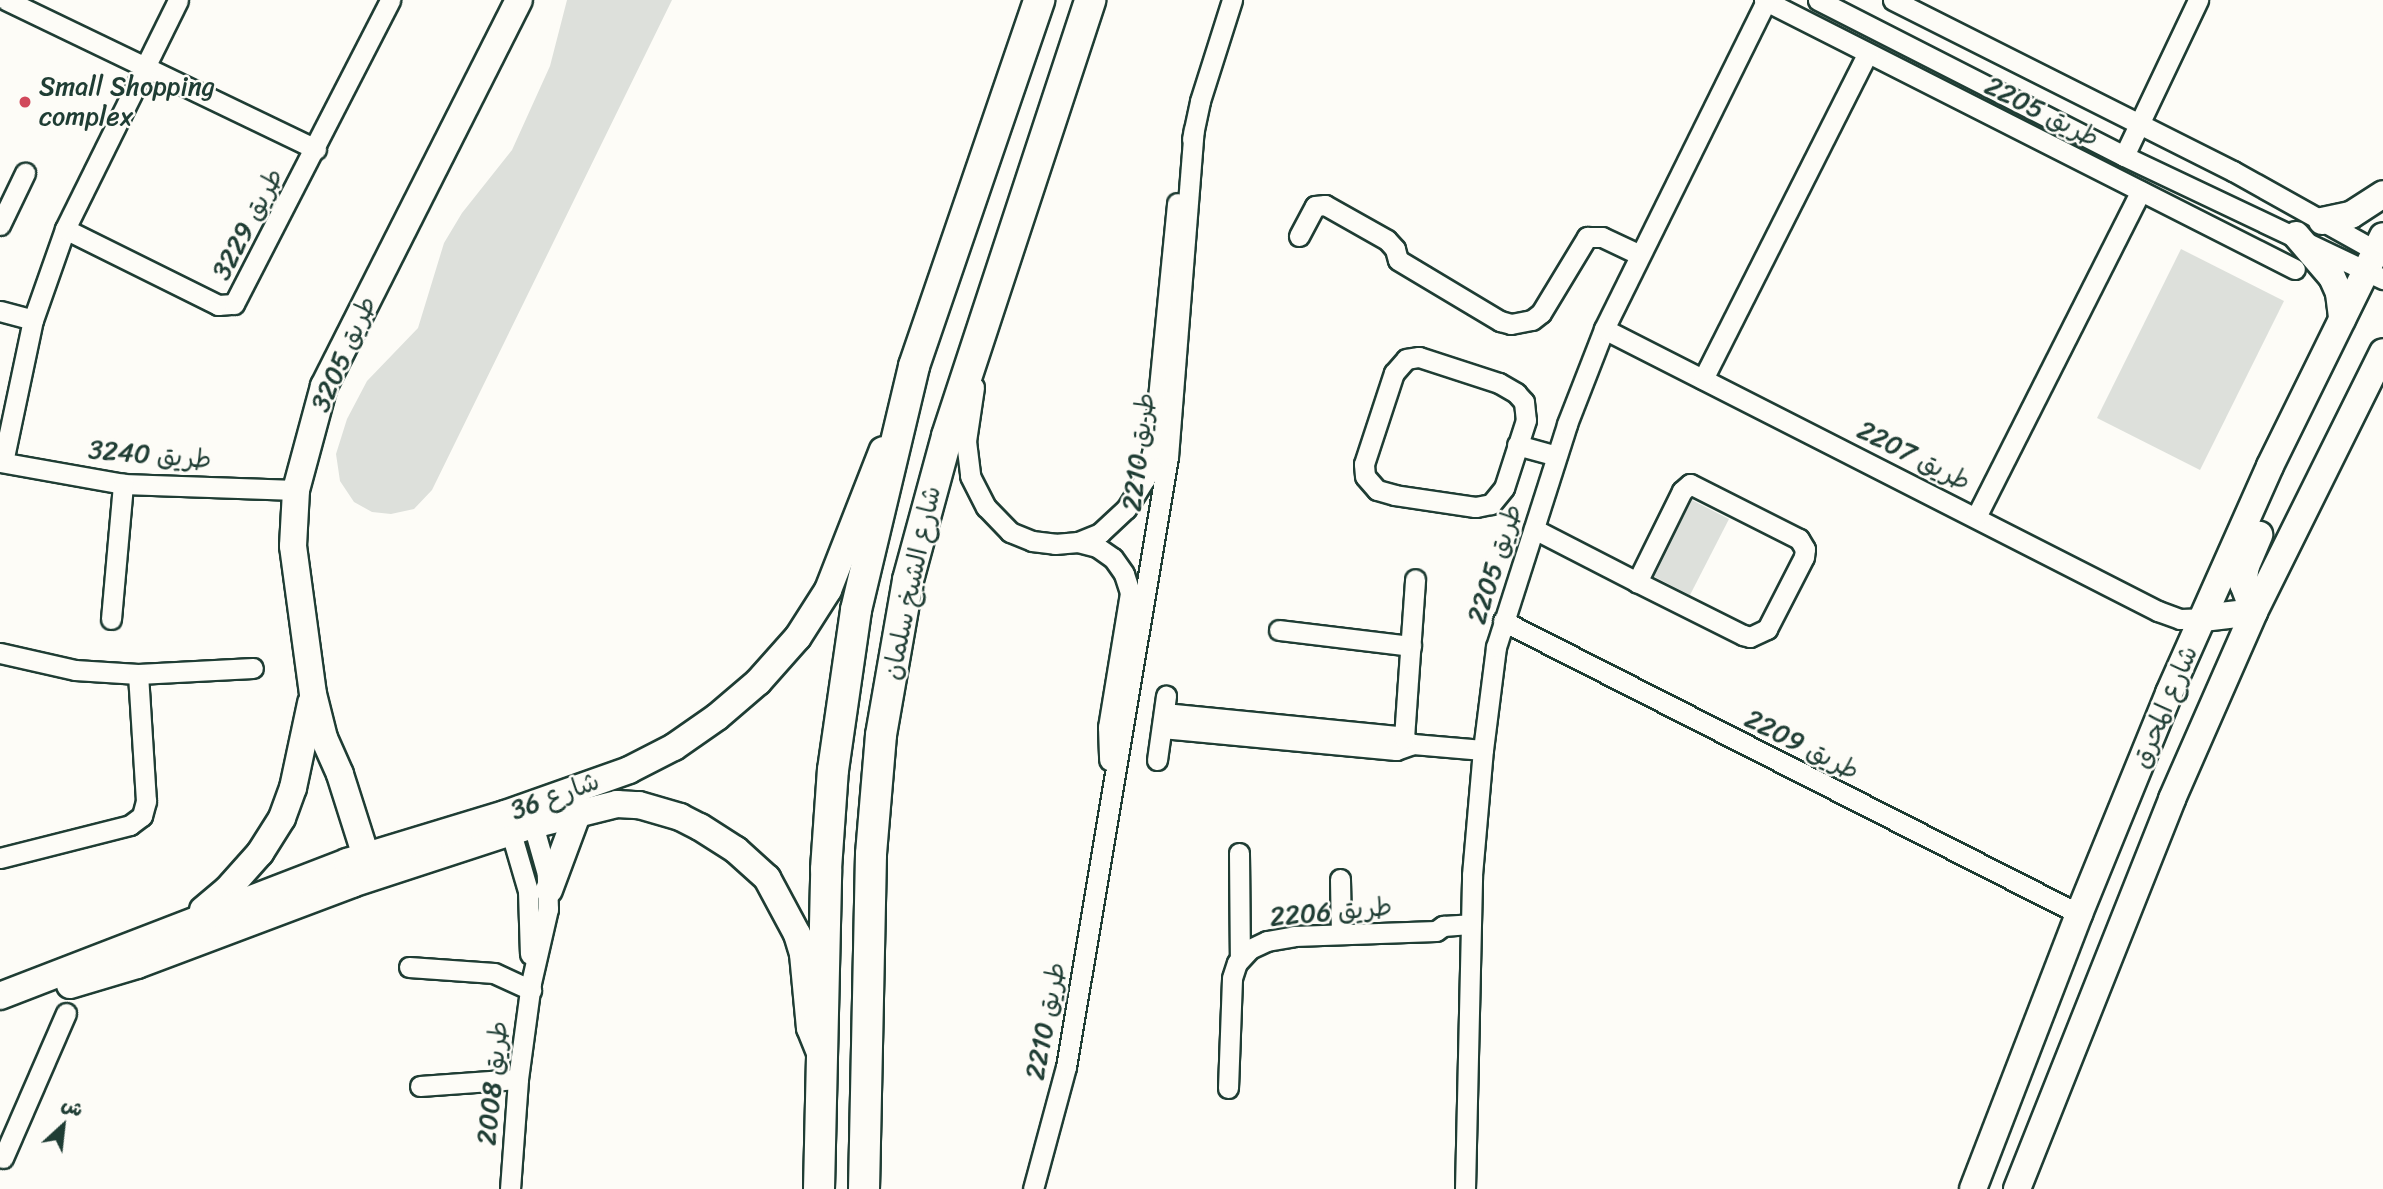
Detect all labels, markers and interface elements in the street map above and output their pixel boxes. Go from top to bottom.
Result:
street label: طريق 2205 [1980,70,2104,154]
place label: Small Shopping complex [39,71,215,132]
marker: Small Shopping complex [17,94,33,110]
street label: طريق 3229 [206,163,290,285]
street label: طريق 3205 [305,291,383,417]
street label: طريق 2210 [1116,391,1162,513]
street label: طريق 2207 [1852,414,1976,498]
street label: طريق 3240 [87,434,213,476]
street label: شارع الشيخ سلمان [876,483,948,683]
street label: طريق 2205 [1461,500,1529,628]
street label: شارع المحرق [2125,641,2205,773]
street label: طريق 2209 [1740,703,1864,787]
street label: شارع 36 [506,766,604,826]
street label: طريق 2206 [1269,891,1393,933]
street label: طريق 2210 [1019,960,1073,1082]
street label: طريق 2008 [471,1019,515,1147]
text: ش [56,1087,90,1126]
north arrow [28,1091,98,1161]

